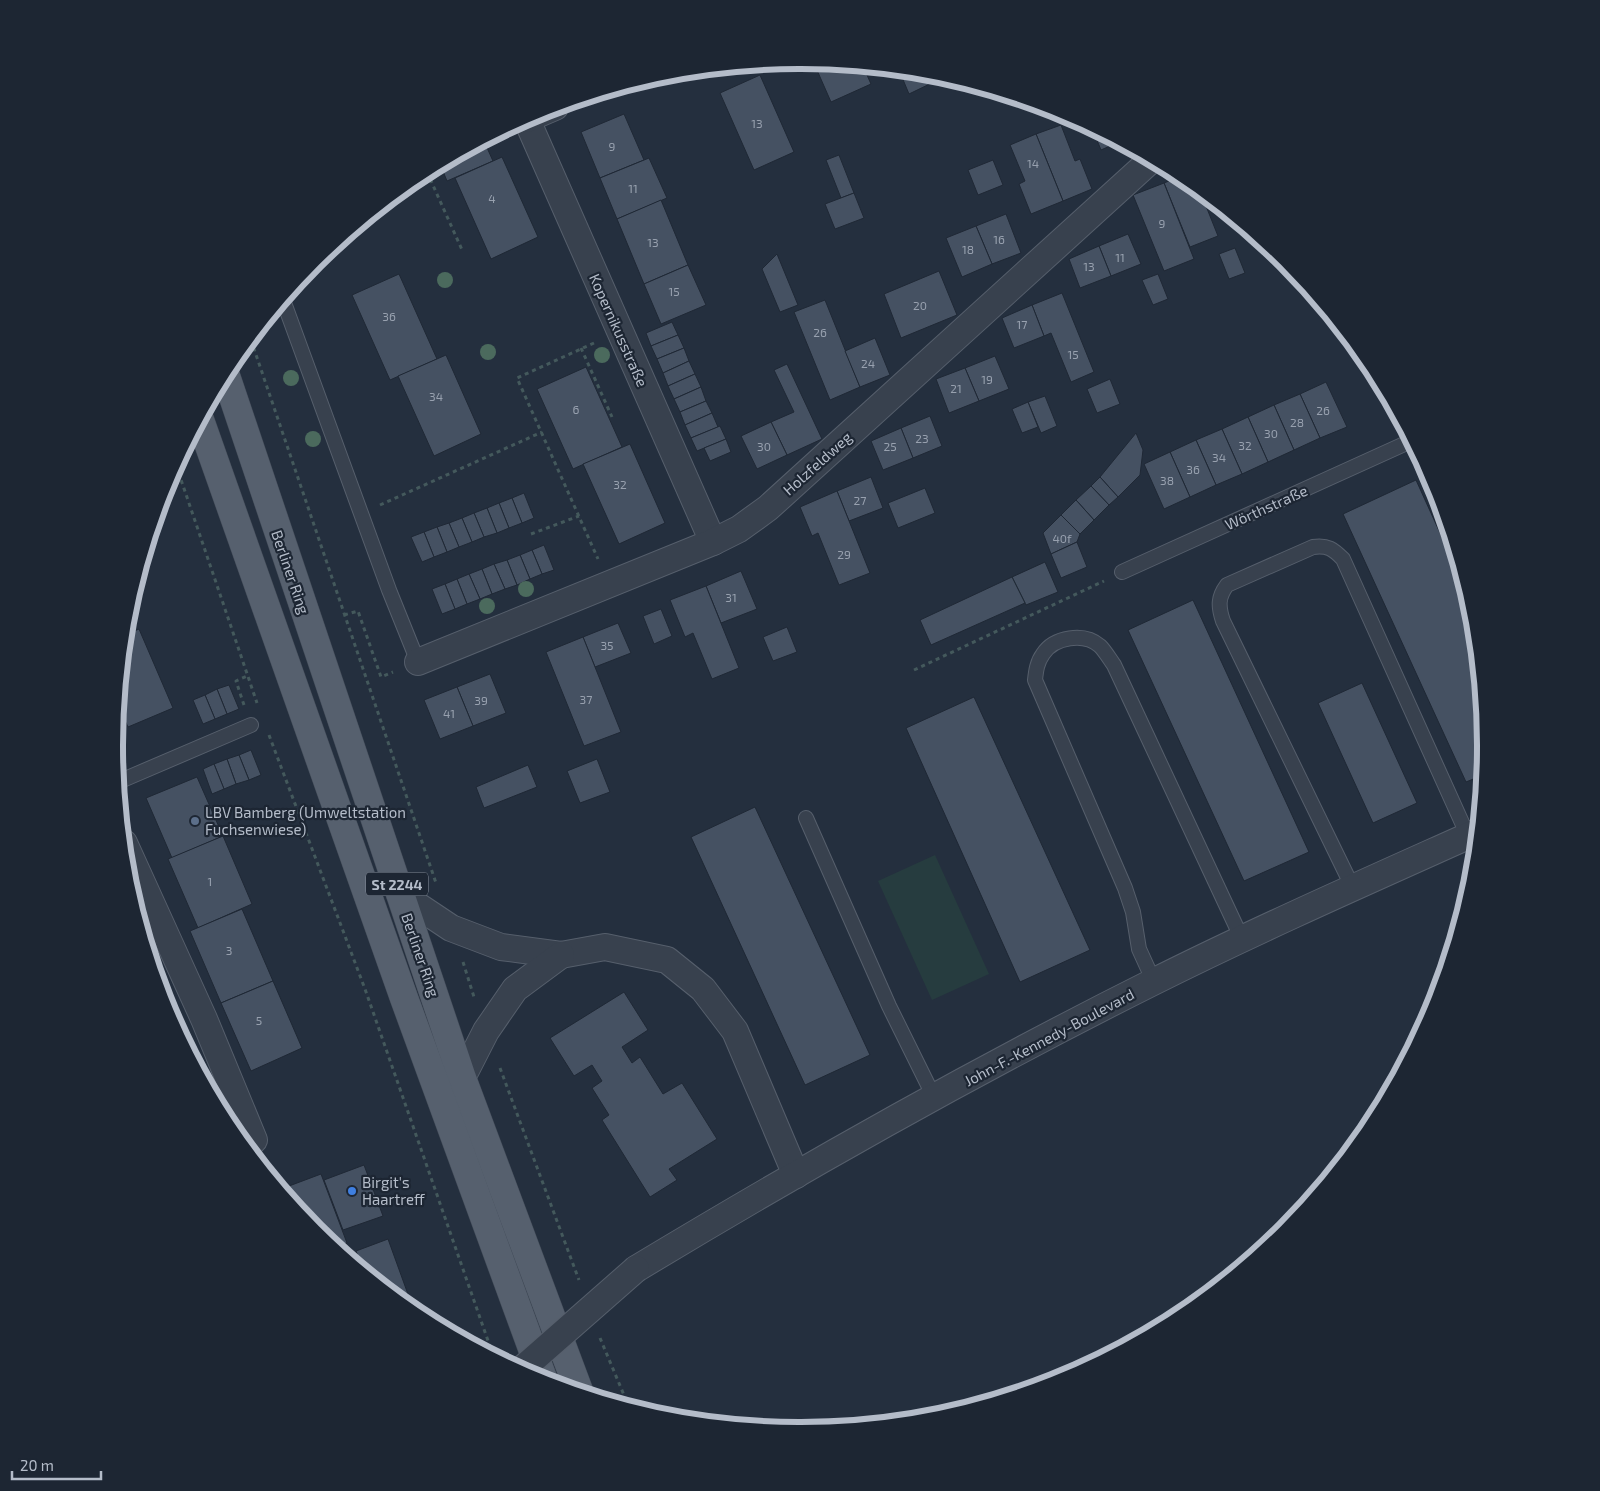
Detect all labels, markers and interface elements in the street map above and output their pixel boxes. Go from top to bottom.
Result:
house number: 13 [751,116,763,130]
house number: 9 [609,139,616,153]
house number: 14 [1027,156,1039,170]
house number: 11 [628,181,638,195]
house number: 4 [488,191,496,205]
house number: 9 [1159,216,1166,230]
house number: 16 [993,232,1005,246]
house number: 13 [647,235,659,249]
house number: 18 [962,242,974,256]
house number: 11 [1115,250,1125,264]
house number: 13 [1083,259,1095,273]
street label: Kopernikusstraße [586,271,652,389]
house number: 15 [668,284,680,298]
house number: 20 [913,298,927,312]
house number: 36 [382,309,396,323]
house number: 17 [1017,317,1027,331]
house number: 26 [813,325,827,339]
house number: 15 [1067,347,1079,361]
house number: 24 [861,356,875,370]
house number: 19 [981,372,993,386]
house number: 21 [950,381,962,395]
house number: 34 [429,389,443,403]
house number: 6 [573,402,580,416]
house number: 26 [1316,403,1330,417]
house number: 28 [1290,415,1304,429]
house number: 30 [1264,426,1278,440]
street label: Holzfeldweg [779,427,855,498]
house number: 23 [915,431,929,445]
house number: 32 [1238,438,1252,452]
house number: 30 [757,439,771,453]
house number: 25 [883,439,897,453]
house number: 34 [1212,450,1226,464]
house number: 36 [1186,462,1200,476]
house number: 38 [1160,473,1174,487]
house number: 32 [613,477,627,491]
street label: Wörthstraße [1222,481,1310,533]
house number: 27 [854,493,866,507]
street label: Berliner Ring [268,528,314,617]
house number: 40f [1052,531,1072,545]
house number: 29 [837,547,851,561]
house number: 31 [725,590,737,604]
house number: 35 [600,638,614,652]
house number: 37 [580,692,592,706]
house number: 39 [474,693,488,707]
house number: 41 [443,706,455,720]
place label: LBV Bamberg (Umweltstation Fuchsenwiese) [205,803,406,838]
marker: LBV Bamberg (Umweltstation Fuchsenwiese) [189,815,201,827]
road number: St 2244 [366,872,428,896]
house number: 1 [208,874,212,888]
street label: Berliner Ring [398,911,444,1000]
house number: 3 [226,943,232,957]
street label: John-F.-Kennedy-Boulevard [961,985,1137,1089]
house number: 5 [256,1013,262,1027]
place label: Birgit's Haartreff [362,1173,425,1208]
marker: Birgit's Haartreff [346,1185,358,1197]
scale bar [12,1448,101,1480]
text: 20 m [20,1456,54,1474]

